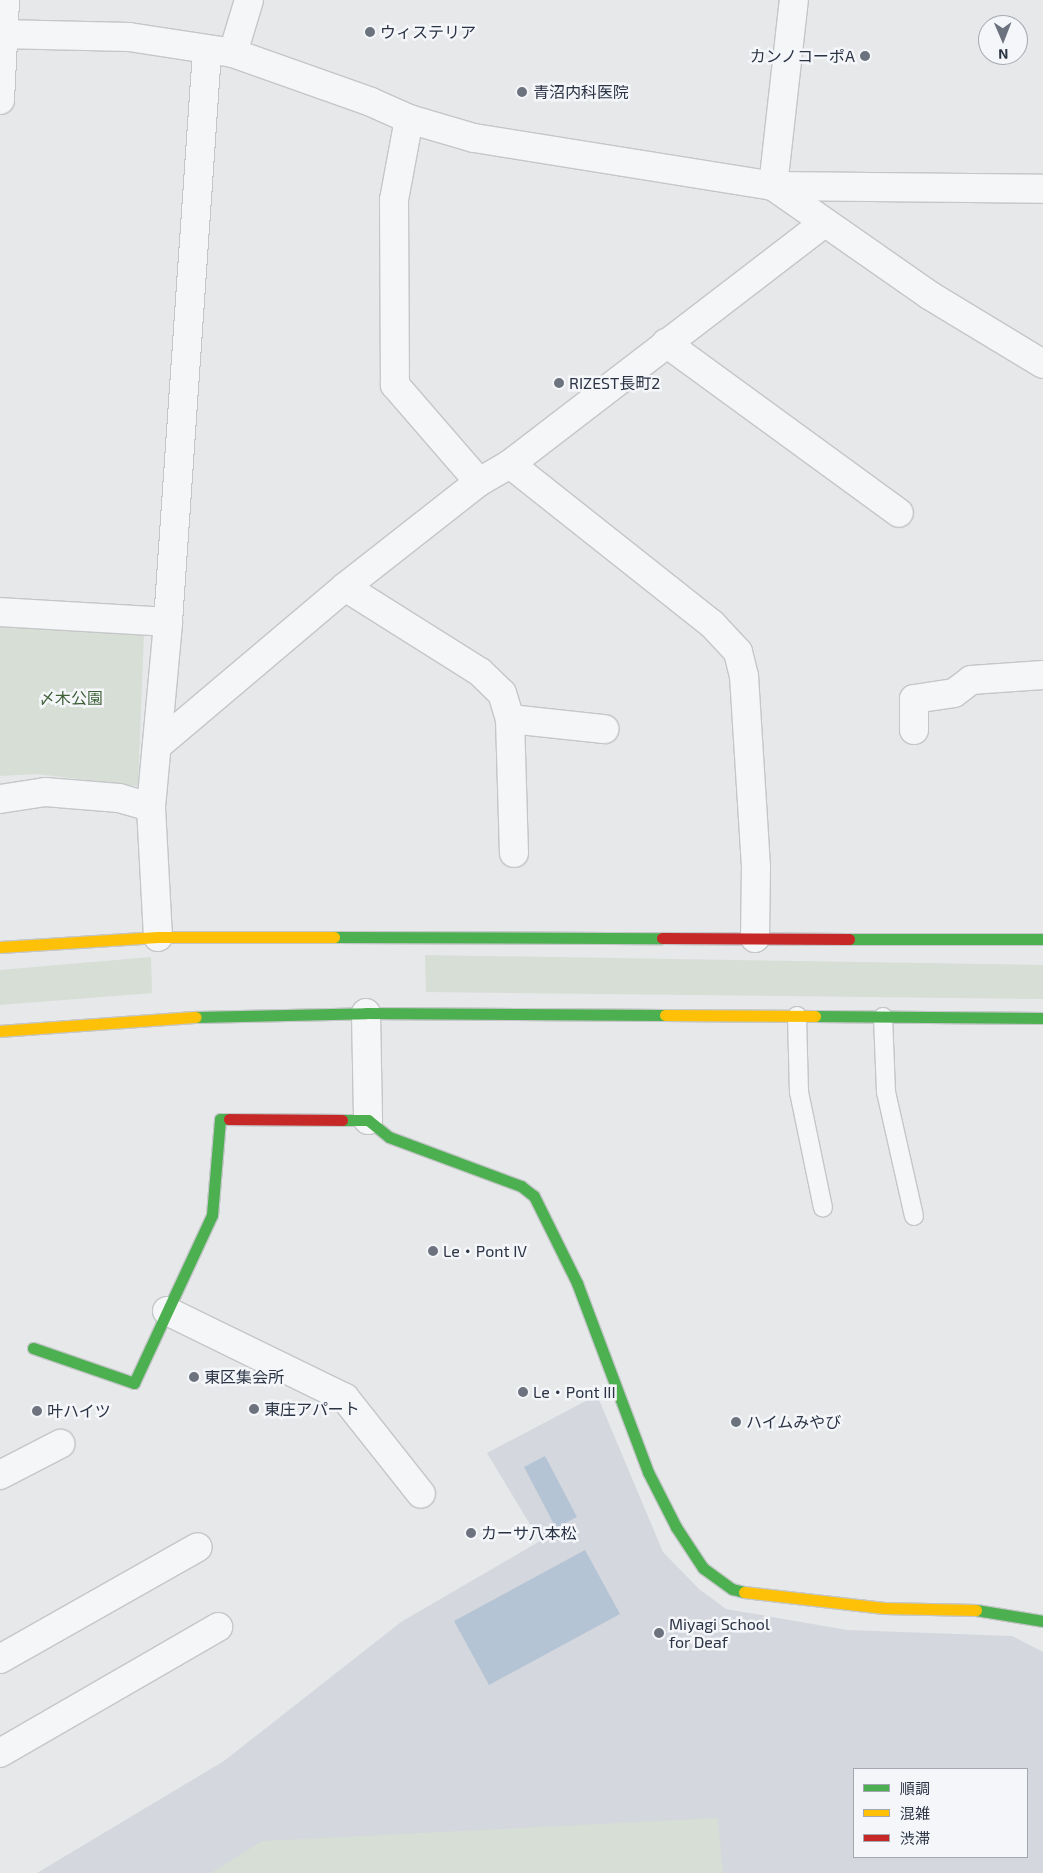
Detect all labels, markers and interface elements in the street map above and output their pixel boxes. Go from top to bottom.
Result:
north arrow [978,15,1028,65]
place label: ウィステリア [380,22,476,42]
marker: ウィステリア [364,26,376,38]
place label: カンノコーポA [749,46,855,66]
text: N [998,46,1008,63]
marker: カンノコーポA [859,50,871,62]
place label: 青沼内科医院 [533,82,629,102]
marker: 青沼内科医院 [515,85,529,99]
place label: RIZEST長町2 [569,373,660,393]
marker: RIZEST長町2 [553,377,565,389]
park label: 〆木公園 [39,688,103,708]
place label: Le・Pont IV [443,1241,527,1261]
marker: Le・Pont IV [427,1245,439,1257]
place label: 東区集会所 [204,1367,284,1387]
marker: 東区集会所 [188,1371,200,1383]
place label: Le・Pont III [533,1382,616,1402]
marker: Le・Pont III [517,1386,529,1398]
place label: 東庄アパート [264,1399,360,1419]
place label: 叶ハイツ [47,1401,111,1421]
marker: 東庄アパート [248,1403,260,1415]
marker: 叶ハイツ [31,1405,43,1417]
place label: ハイムみやび [746,1412,842,1432]
marker: ハイムみやび [730,1416,742,1428]
place label: カーサ八本松 [481,1523,577,1543]
marker: カーサ八本松 [465,1527,477,1539]
place label: Miyagi School for Deaf [669,1614,770,1652]
marker: Miyagi School for Deaf [653,1627,665,1639]
legend [853,1768,1028,1858]
text: 順調 [900,1779,930,1797]
text: 混雑 [900,1804,930,1822]
text: 渋滞 [900,1829,930,1847]

